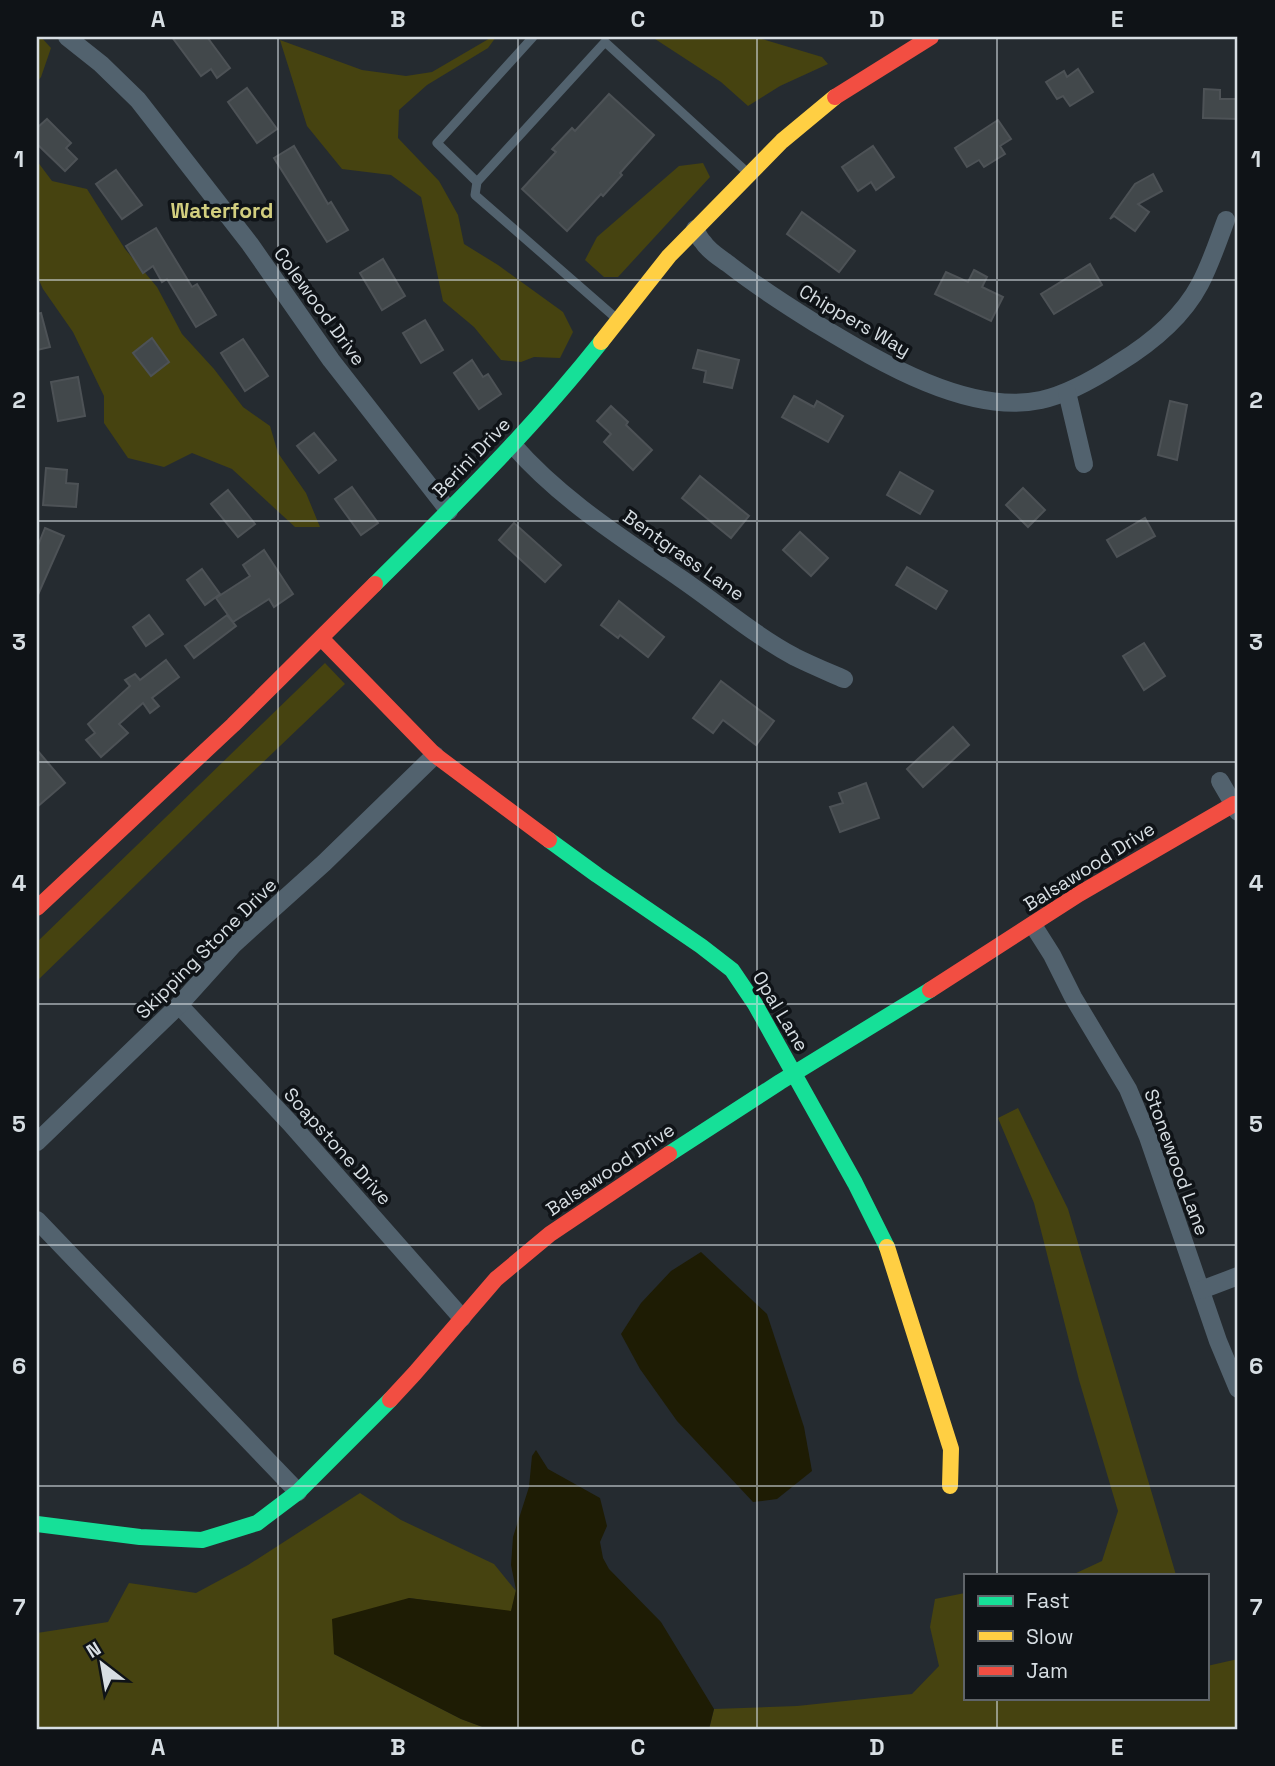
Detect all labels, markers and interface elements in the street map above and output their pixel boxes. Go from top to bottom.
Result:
text: A [151,4,166,34]
text: B [390,4,406,34]
text: C [631,4,645,34]
text: D [869,4,885,34]
text: E [1111,4,1123,34]
text: 1 [14,144,24,174]
text: 1 [1251,144,1261,174]
district label: Waterford [171,197,273,224]
street label: Colewood Drive [268,242,371,371]
street label: Chippers Way [795,278,915,362]
text: 2 [12,385,26,415]
text: 2 [1249,385,1263,415]
street label: Berini Drive [427,412,516,503]
street label: Bentgrass Lane [618,504,749,607]
text: 3 [12,627,26,657]
text: 3 [1249,627,1263,657]
street label: Balsawood Drive [1019,816,1159,917]
text: 4 [12,868,27,898]
text: 4 [1249,868,1264,898]
street label: Skipping Stone Drive [131,873,282,1024]
street label: Opal Lane [747,966,814,1056]
street label: Soapstone Drive [278,1082,397,1210]
street label: Stonewood Lane [1138,1085,1215,1239]
text: 5 [12,1109,26,1139]
text: 5 [1249,1109,1263,1139]
street label: Balsawood Drive [541,1117,679,1222]
text: 6 [12,1351,26,1381]
text: 6 [1249,1351,1263,1381]
legend [964,1574,1208,1700]
text: Fast [1026,1587,1070,1614]
text: 7 [13,1592,26,1622]
text: 7 [1250,1592,1263,1622]
text: Slow [1026,1623,1074,1650]
north arrow [66,1630,136,1700]
text: N [82,1636,105,1664]
text: Jam [1026,1657,1068,1684]
text: A [151,1732,166,1762]
text: B [390,1732,406,1762]
text: C [631,1732,645,1762]
text: D [869,1732,885,1762]
text: E [1111,1732,1123,1762]

